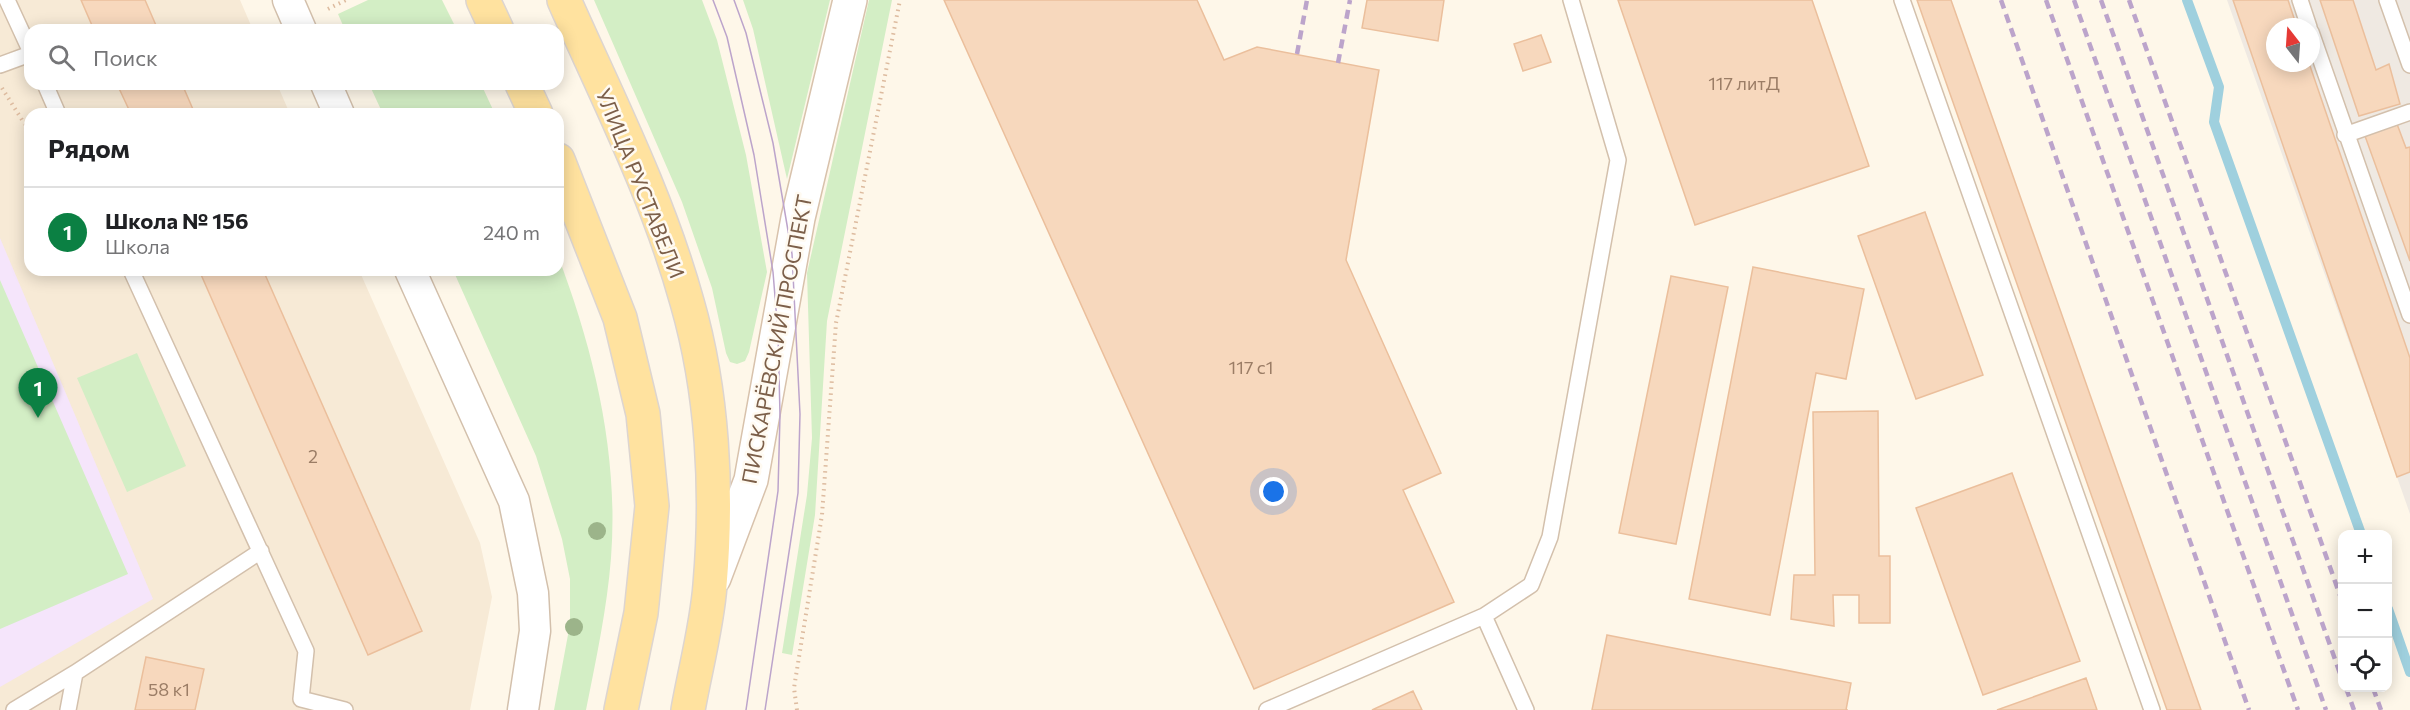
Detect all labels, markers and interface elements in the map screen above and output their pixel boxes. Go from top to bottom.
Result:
north arrow [2266,18,2320,72]
search box [24,24,564,90]
icon: search [45,41,78,74]
text: Поиск [93,44,158,71]
house number: 117 литД [1708,72,1780,94]
street label: УЛИЦА РУСТАВЕЛИ [591,84,691,282]
text: Рядом [48,132,130,163]
street label: ПИСКАРЁВСКИЙ ПРОСПЕКТ [736,192,816,486]
text: Школа № 156 [105,207,249,234]
text: 1 [63,220,72,244]
text: 240 m [483,220,540,244]
text: Школа [105,234,170,258]
house number: 117 с1 [1229,356,1273,378]
pin: 1 [18,368,57,418]
house number: 2 [308,445,318,467]
your location [1259,477,1288,506]
map controls [2338,530,2392,692]
button: + [2338,530,2392,584]
button: − [2338,584,2392,638]
button: locate [2338,638,2392,692]
house number: 58 к1 [148,678,190,700]

